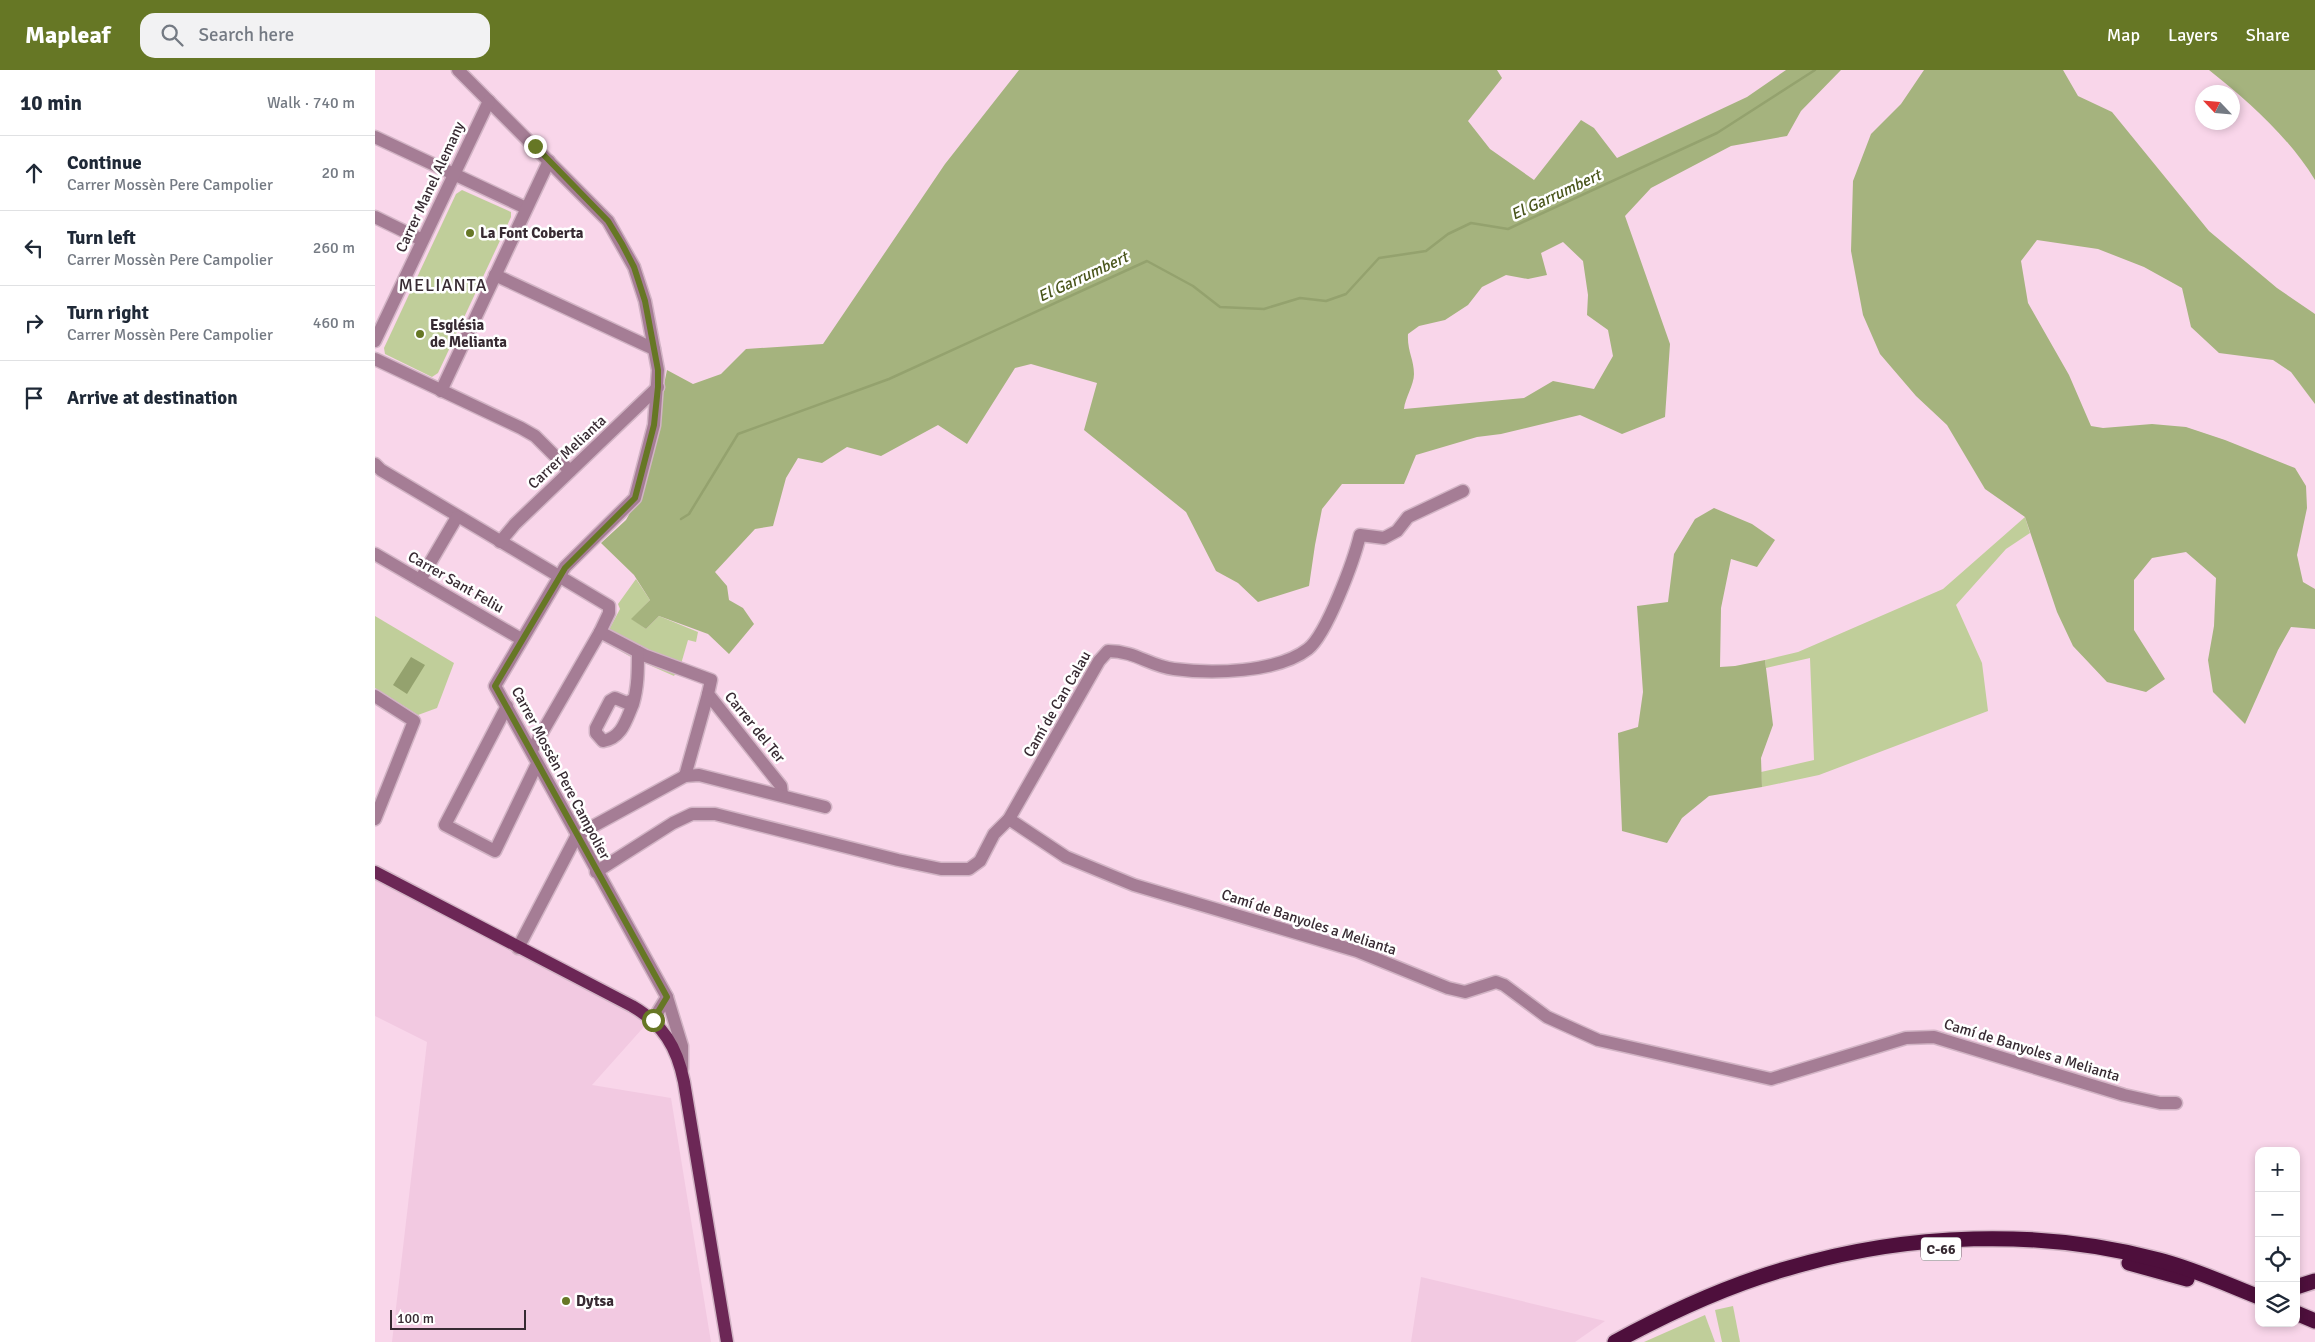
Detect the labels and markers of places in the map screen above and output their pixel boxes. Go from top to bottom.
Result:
place label: La Font Coberta [480,224,584,242]
marker: La Font Coberta [464,227,476,239]
place label: Església de Melianta [430,316,507,351]
marker: Església de Melianta [414,328,426,340]
place label: Dytsa [576,1292,614,1310]
marker: Dytsa [560,1295,572,1307]

